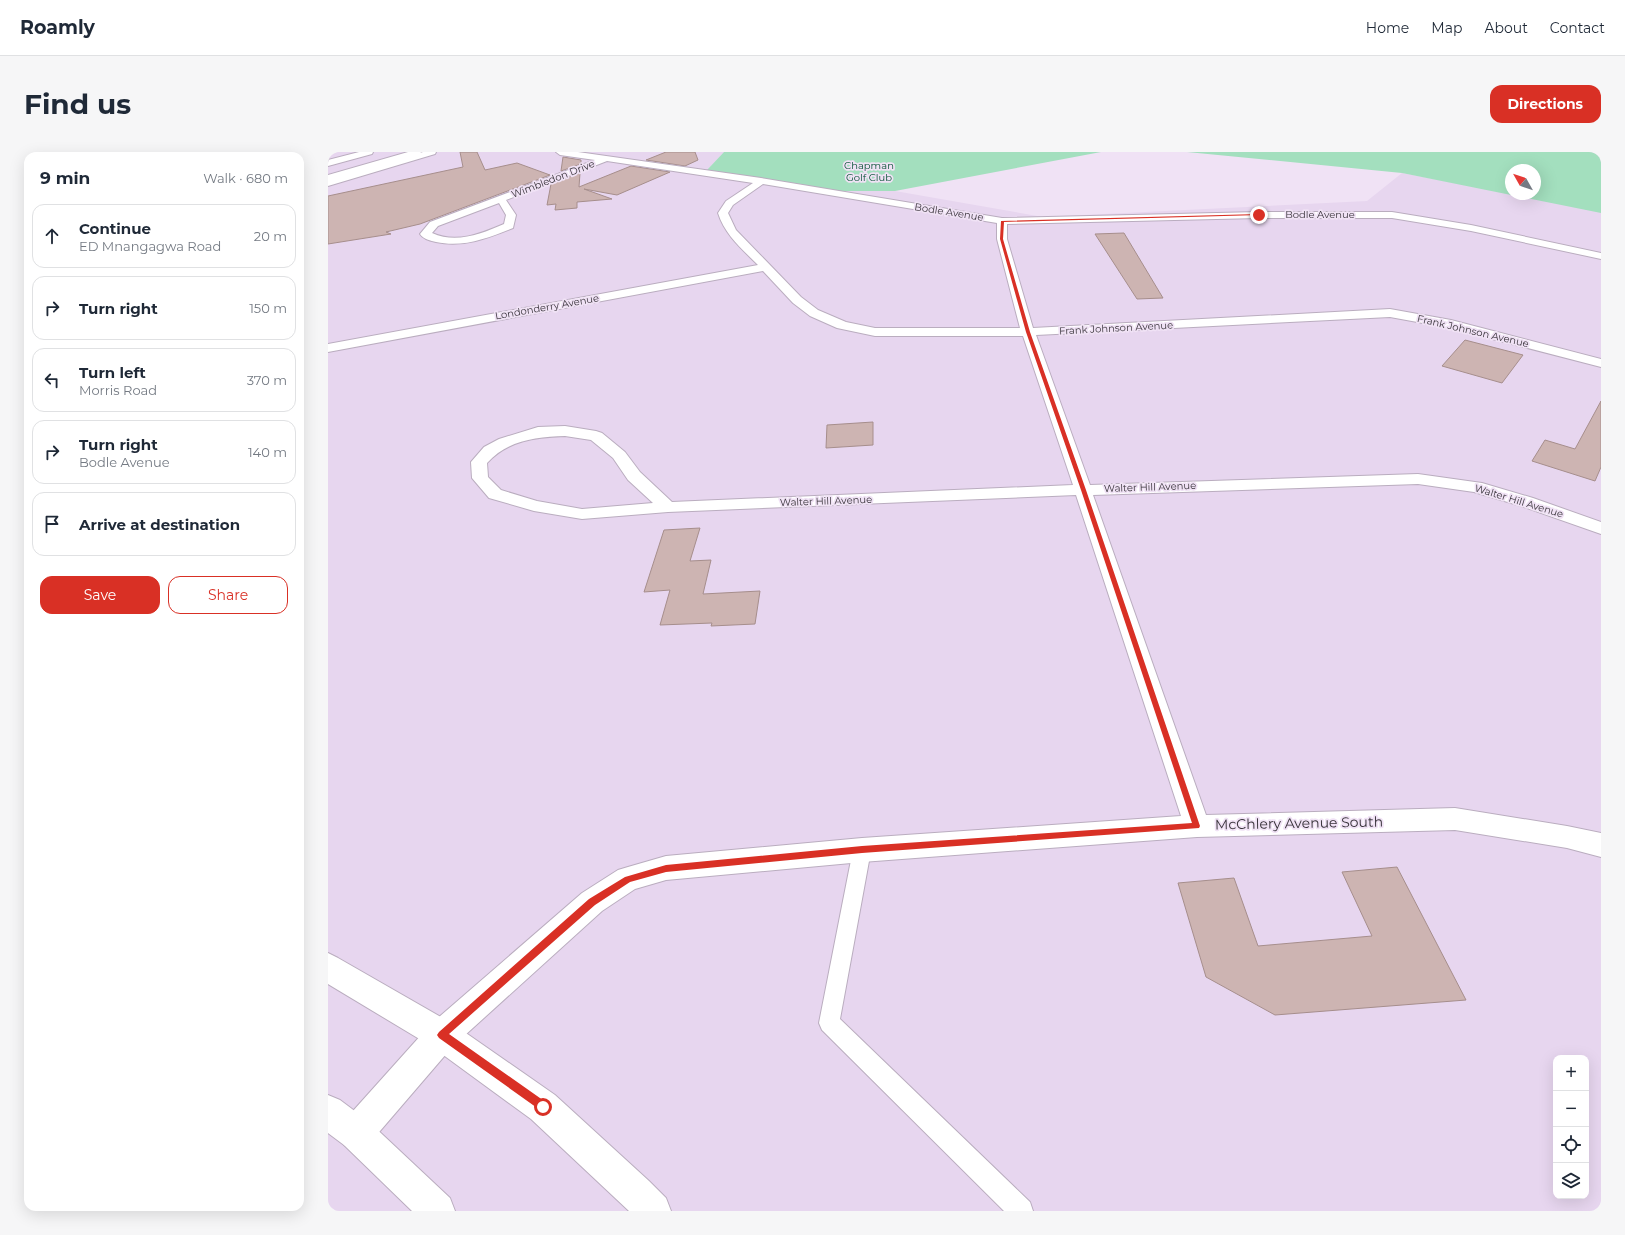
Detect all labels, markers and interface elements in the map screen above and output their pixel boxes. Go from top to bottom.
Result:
text: Roamly [20,16,95,39]
text: Home [1366,19,1409,37]
text: Map [1431,19,1462,37]
text: About [1484,19,1528,37]
text: Contact [1550,19,1605,37]
button: Directions [1490,85,1601,123]
text: Find us [24,87,131,121]
street label: Wimbledon Drive [509,157,597,201]
park label: Chapman Golf Club [844,159,894,184]
north arrow [1505,164,1541,200]
text: 9 min [40,168,90,188]
text: Walk · 680 m [203,170,288,186]
street label: Bodle Avenue [914,200,984,224]
route end [1250,206,1268,224]
street label: Bodle Avenue [1285,208,1355,221]
text: Continue [79,219,151,238]
icon: ahead [41,225,63,247]
text: 20 m [254,228,287,244]
text: ED Mnangagwa Road [79,238,221,254]
street label: Londonderry Avenue [494,291,600,323]
icon: right [41,297,63,319]
text: Turn right [79,299,158,318]
text: 150 m [249,300,287,316]
street label: Frank Johnson Avenue [1416,312,1530,350]
street label: Frank Johnson Avenue [1059,319,1173,337]
text: Turn left [79,363,146,382]
icon: left [41,369,63,391]
text: 370 m [247,372,287,388]
text: Morris Road [79,382,157,398]
text: Turn right [79,435,158,454]
icon: right [41,441,63,463]
text: 140 m [248,444,287,460]
text: Bodle Avenue [79,454,170,470]
street label: Walter Hill Avenue [1104,479,1196,495]
street label: Walter Hill Avenue [1473,481,1565,521]
street label: Walter Hill Avenue [780,493,872,509]
icon: arrive [41,513,63,535]
text: Arrive at destination [79,515,240,534]
button: Save [40,576,160,614]
button: Share [168,576,288,614]
street label: McChlery Avenue South [1215,813,1383,833]
map controls [1553,1055,1589,1199]
button: + [1553,1055,1589,1091]
button: − [1553,1091,1589,1127]
route start [534,1098,552,1116]
button: locate [1553,1127,1589,1163]
button: layers [1553,1163,1589,1199]

